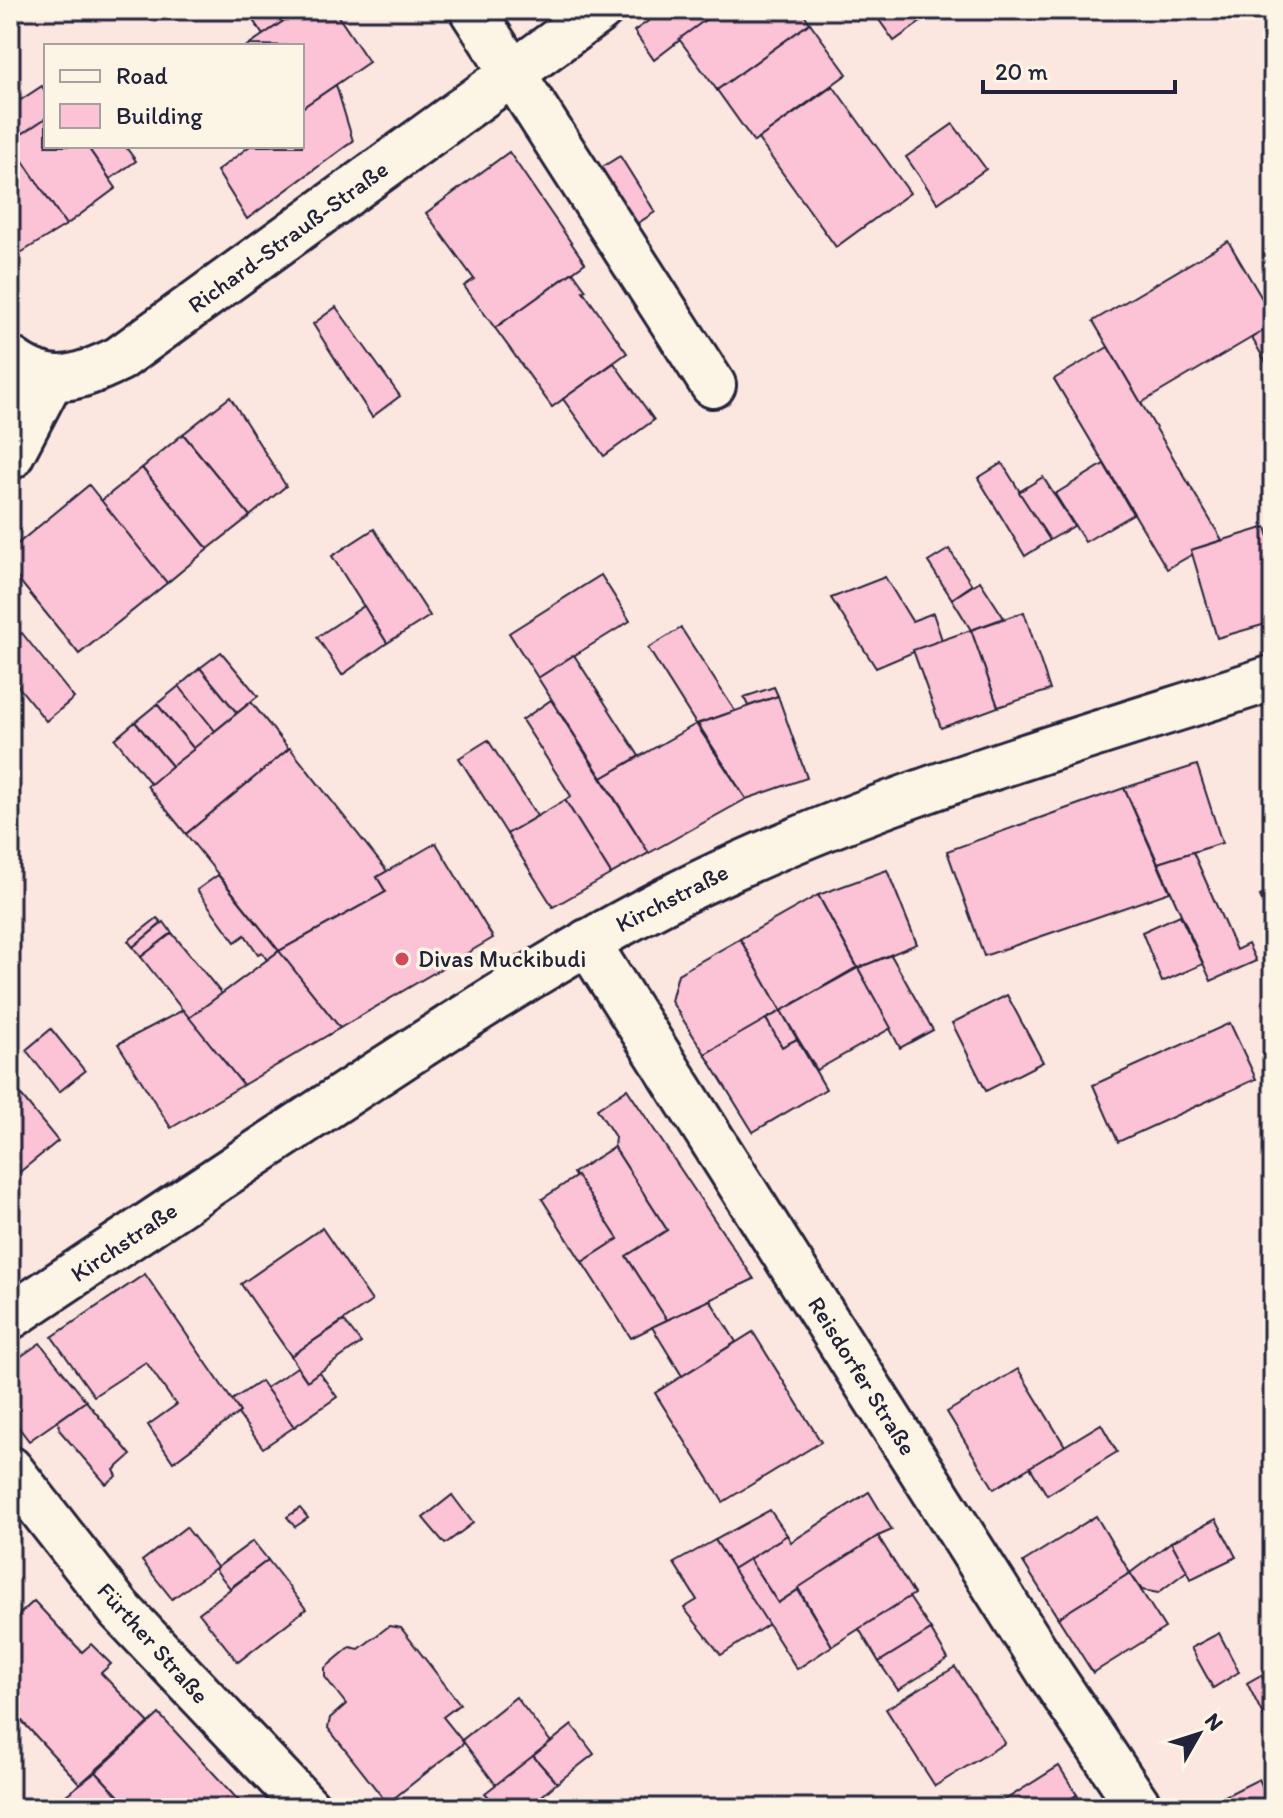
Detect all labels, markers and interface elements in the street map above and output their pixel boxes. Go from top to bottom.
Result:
legend [44,44,304,148]
scale bar [983,44,1175,94]
text: 20 m [995,57,1048,86]
text: Road [116,61,168,90]
text: Building [116,101,203,130]
street label: Richard-Strauß-Straße [182,154,394,319]
street label: Kirchstraße [611,857,733,938]
place label: Divas Muckibudi [418,944,586,973]
marker: Divas Muckibudi [393,950,411,968]
street label: Kirchstraße [65,1195,183,1288]
street label: Reisdorfer Straße [802,1291,923,1460]
street label: Fürther Straße [91,1576,215,1709]
north arrow [1159,1694,1239,1774]
text: N [1199,1707,1229,1736]

